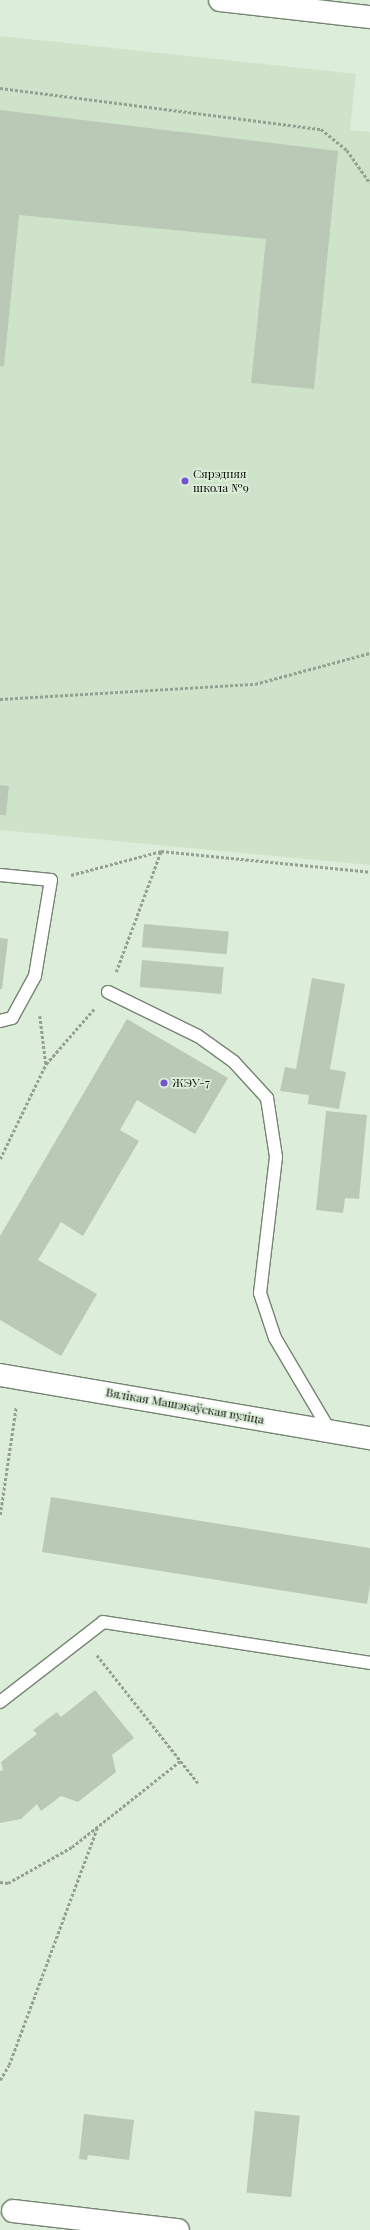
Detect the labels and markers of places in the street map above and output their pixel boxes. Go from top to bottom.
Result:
place label: Сярэдняя школа №9 [193,467,249,495]
marker: Сярэдняя школа №9 [180,476,190,486]
place label: ЖЭУ-7 [172,1076,210,1090]
marker: ЖЭУ-7 [159,1078,169,1088]

